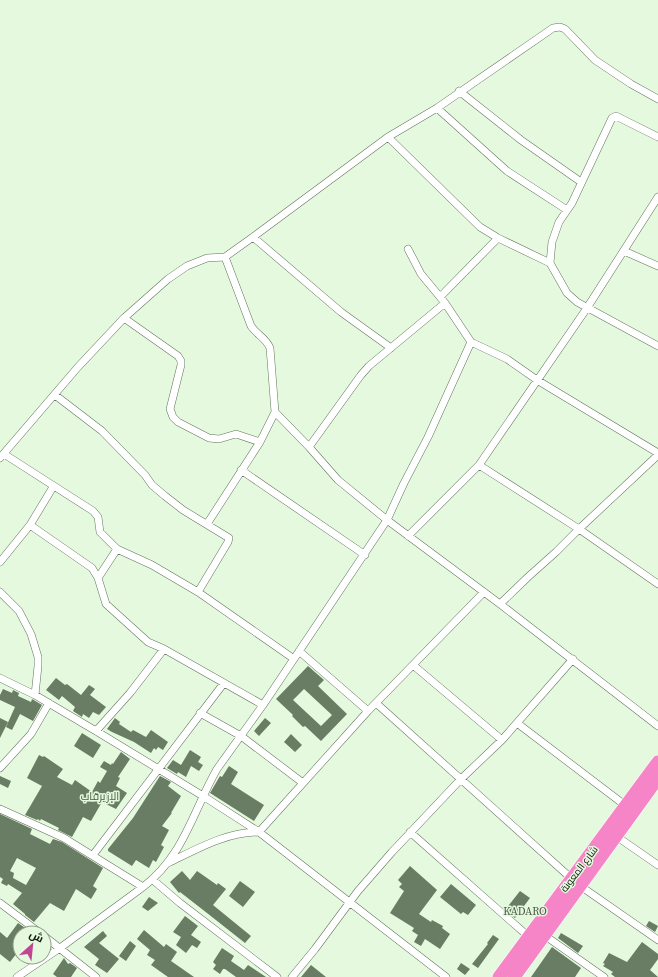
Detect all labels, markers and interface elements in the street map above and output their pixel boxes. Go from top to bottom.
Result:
district label: الإزيرقاب [81,789,119,804]
street label: شارع المعونة [557,843,601,895]
district label: KADARO [503,904,547,919]
north arrow [12,925,52,965]
text: ش [27,927,46,946]

